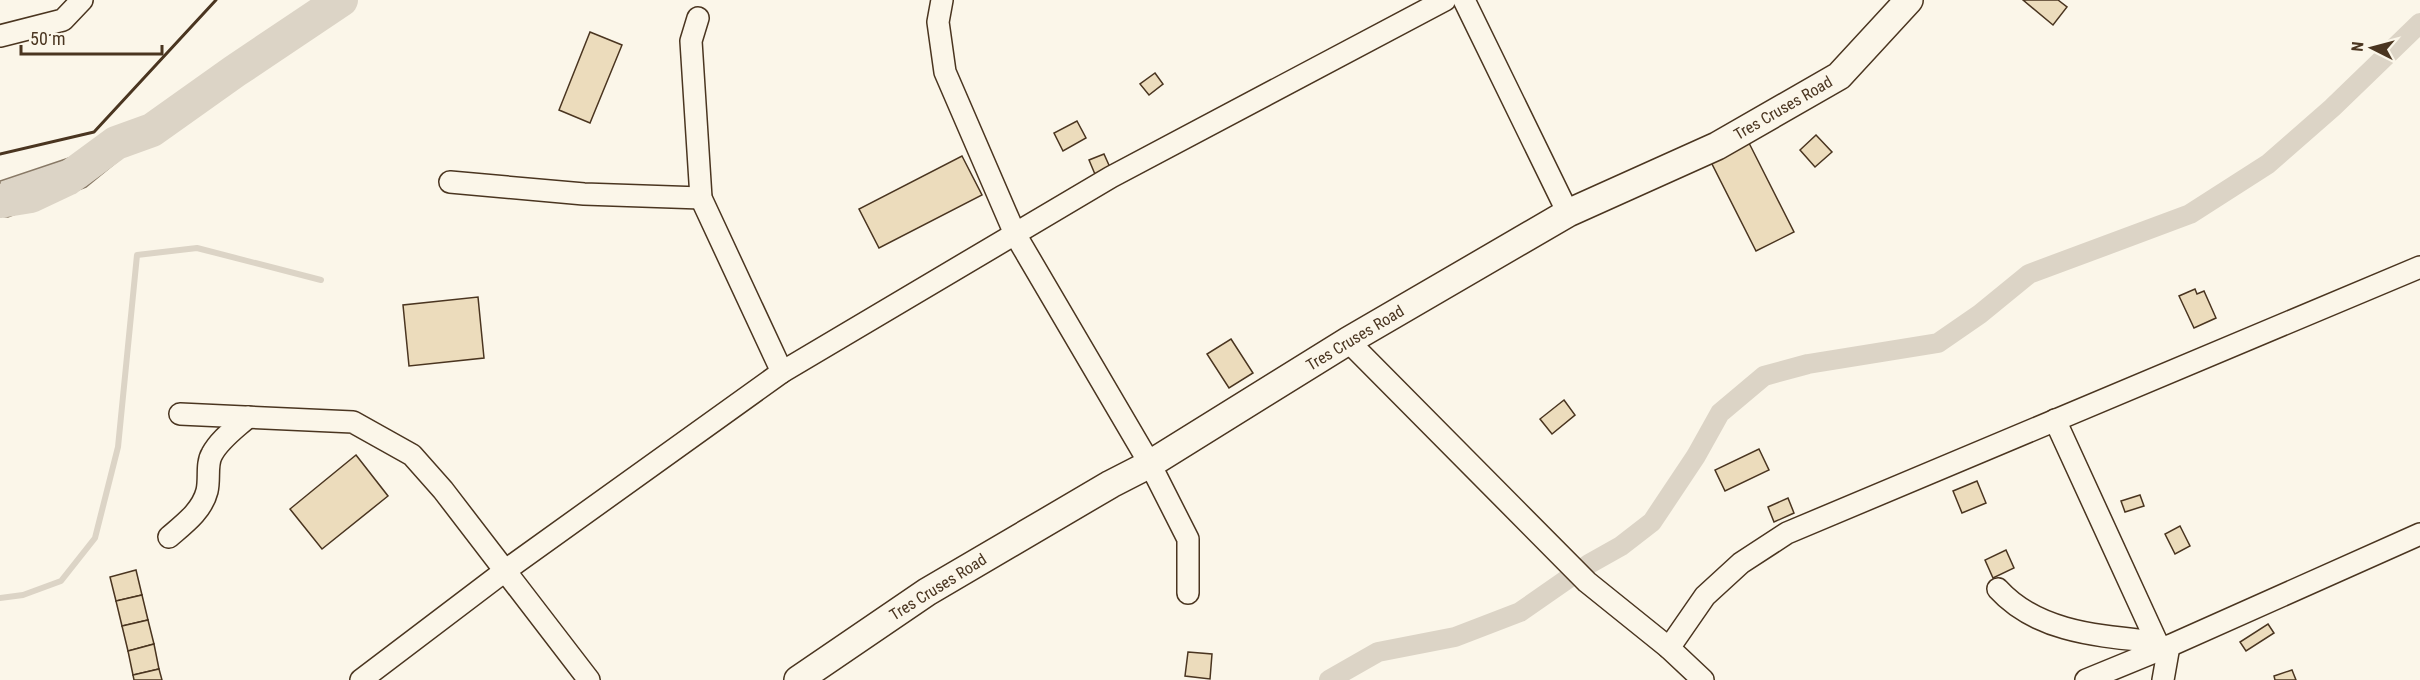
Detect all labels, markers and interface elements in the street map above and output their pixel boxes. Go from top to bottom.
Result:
scale bar [21,18,162,56]
north arrow [2342,18,2402,78]
text: 50 m [30,28,65,49]
text: N [2348,41,2368,52]
street label: Tres Cruses Road [1730,72,1836,144]
street label: Tres Cruses Road [1303,301,1407,375]
street label: Tres Cruses Road [886,550,990,624]

